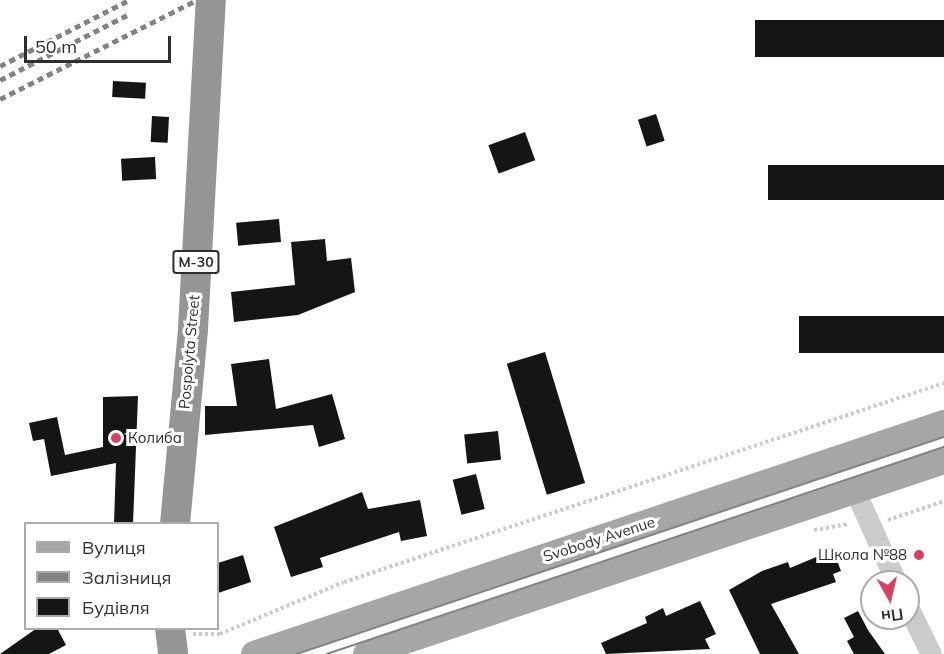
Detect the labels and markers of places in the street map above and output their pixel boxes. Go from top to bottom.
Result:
place label: Колиба [128,429,182,447]
marker: Колиба [109,431,123,445]
place label: Школа №88 [818,546,907,564]
marker: Школа №88 [912,548,926,562]

